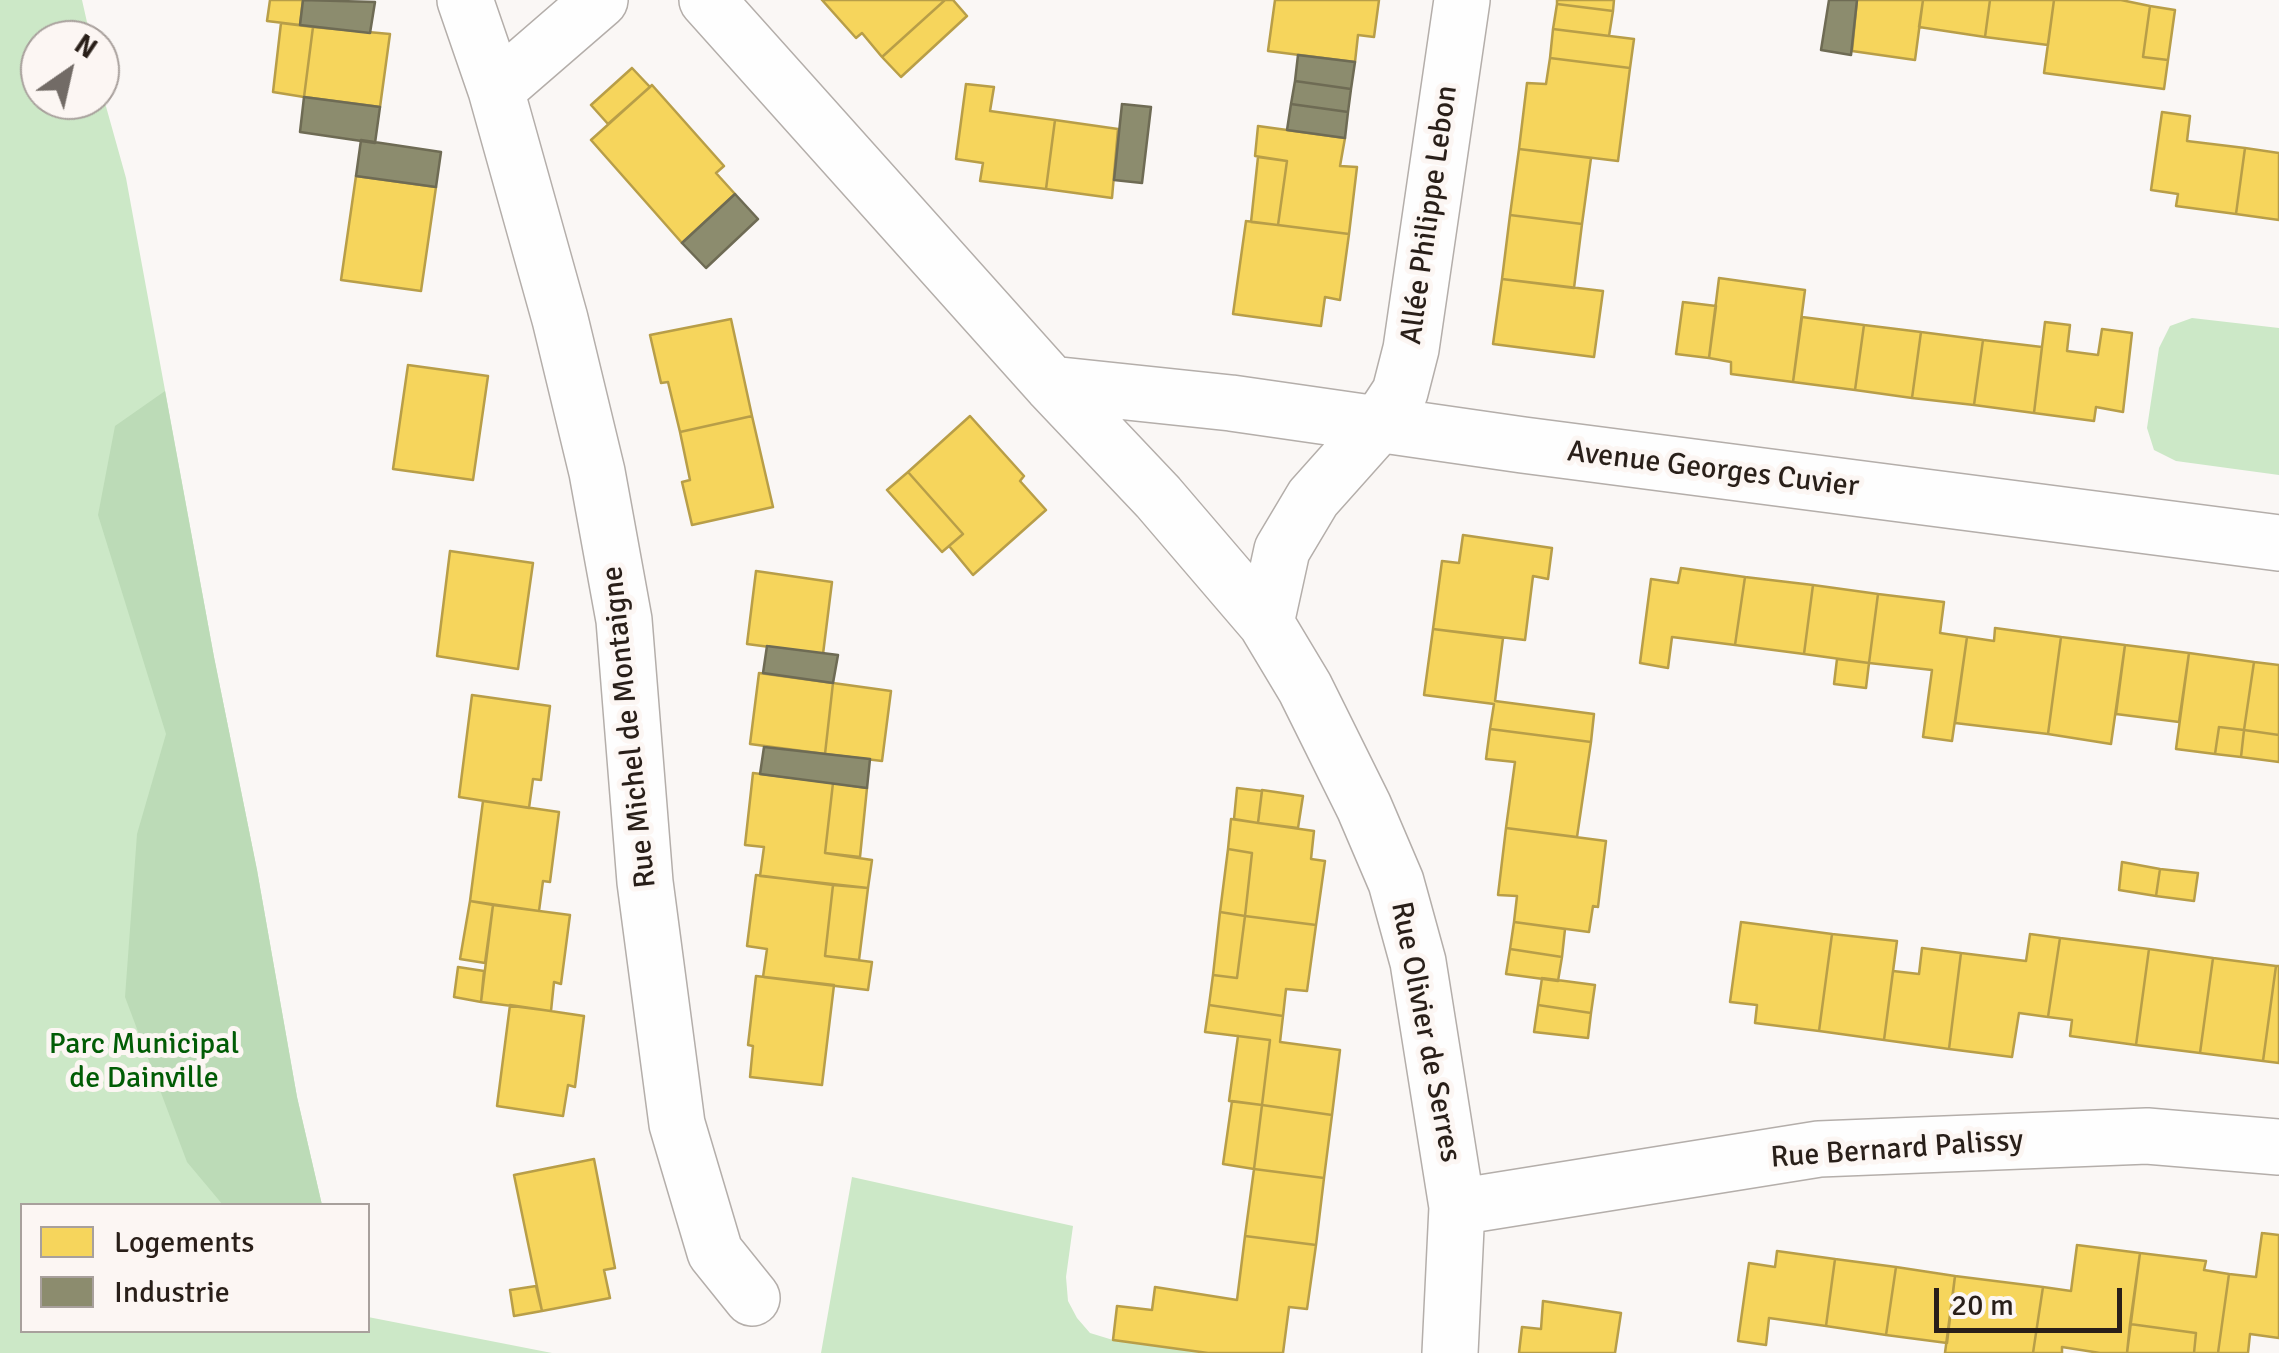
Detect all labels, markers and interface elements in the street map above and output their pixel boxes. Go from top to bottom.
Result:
north arrow [20,20,120,120]
text: N [68,27,103,66]
street label: Allée Philippe Lebon [1394,83,1466,347]
street label: Avenue Georges Cuvier [1565,434,1861,506]
street label: Rue Michel de Montaigne [595,564,665,890]
street label: Rue Olivier de Serres [1382,899,1468,1165]
park label: Parc Municipal de Dainville [49,1027,239,1098]
street label: Rue Bernard Palissy [1770,1123,2024,1177]
legend [20,1203,370,1333]
text: Logements [114,1224,254,1261]
scale bar [1939,1268,2126,1330]
text: Industrie [114,1274,230,1311]
text: 20 m [1951,1287,2014,1324]

